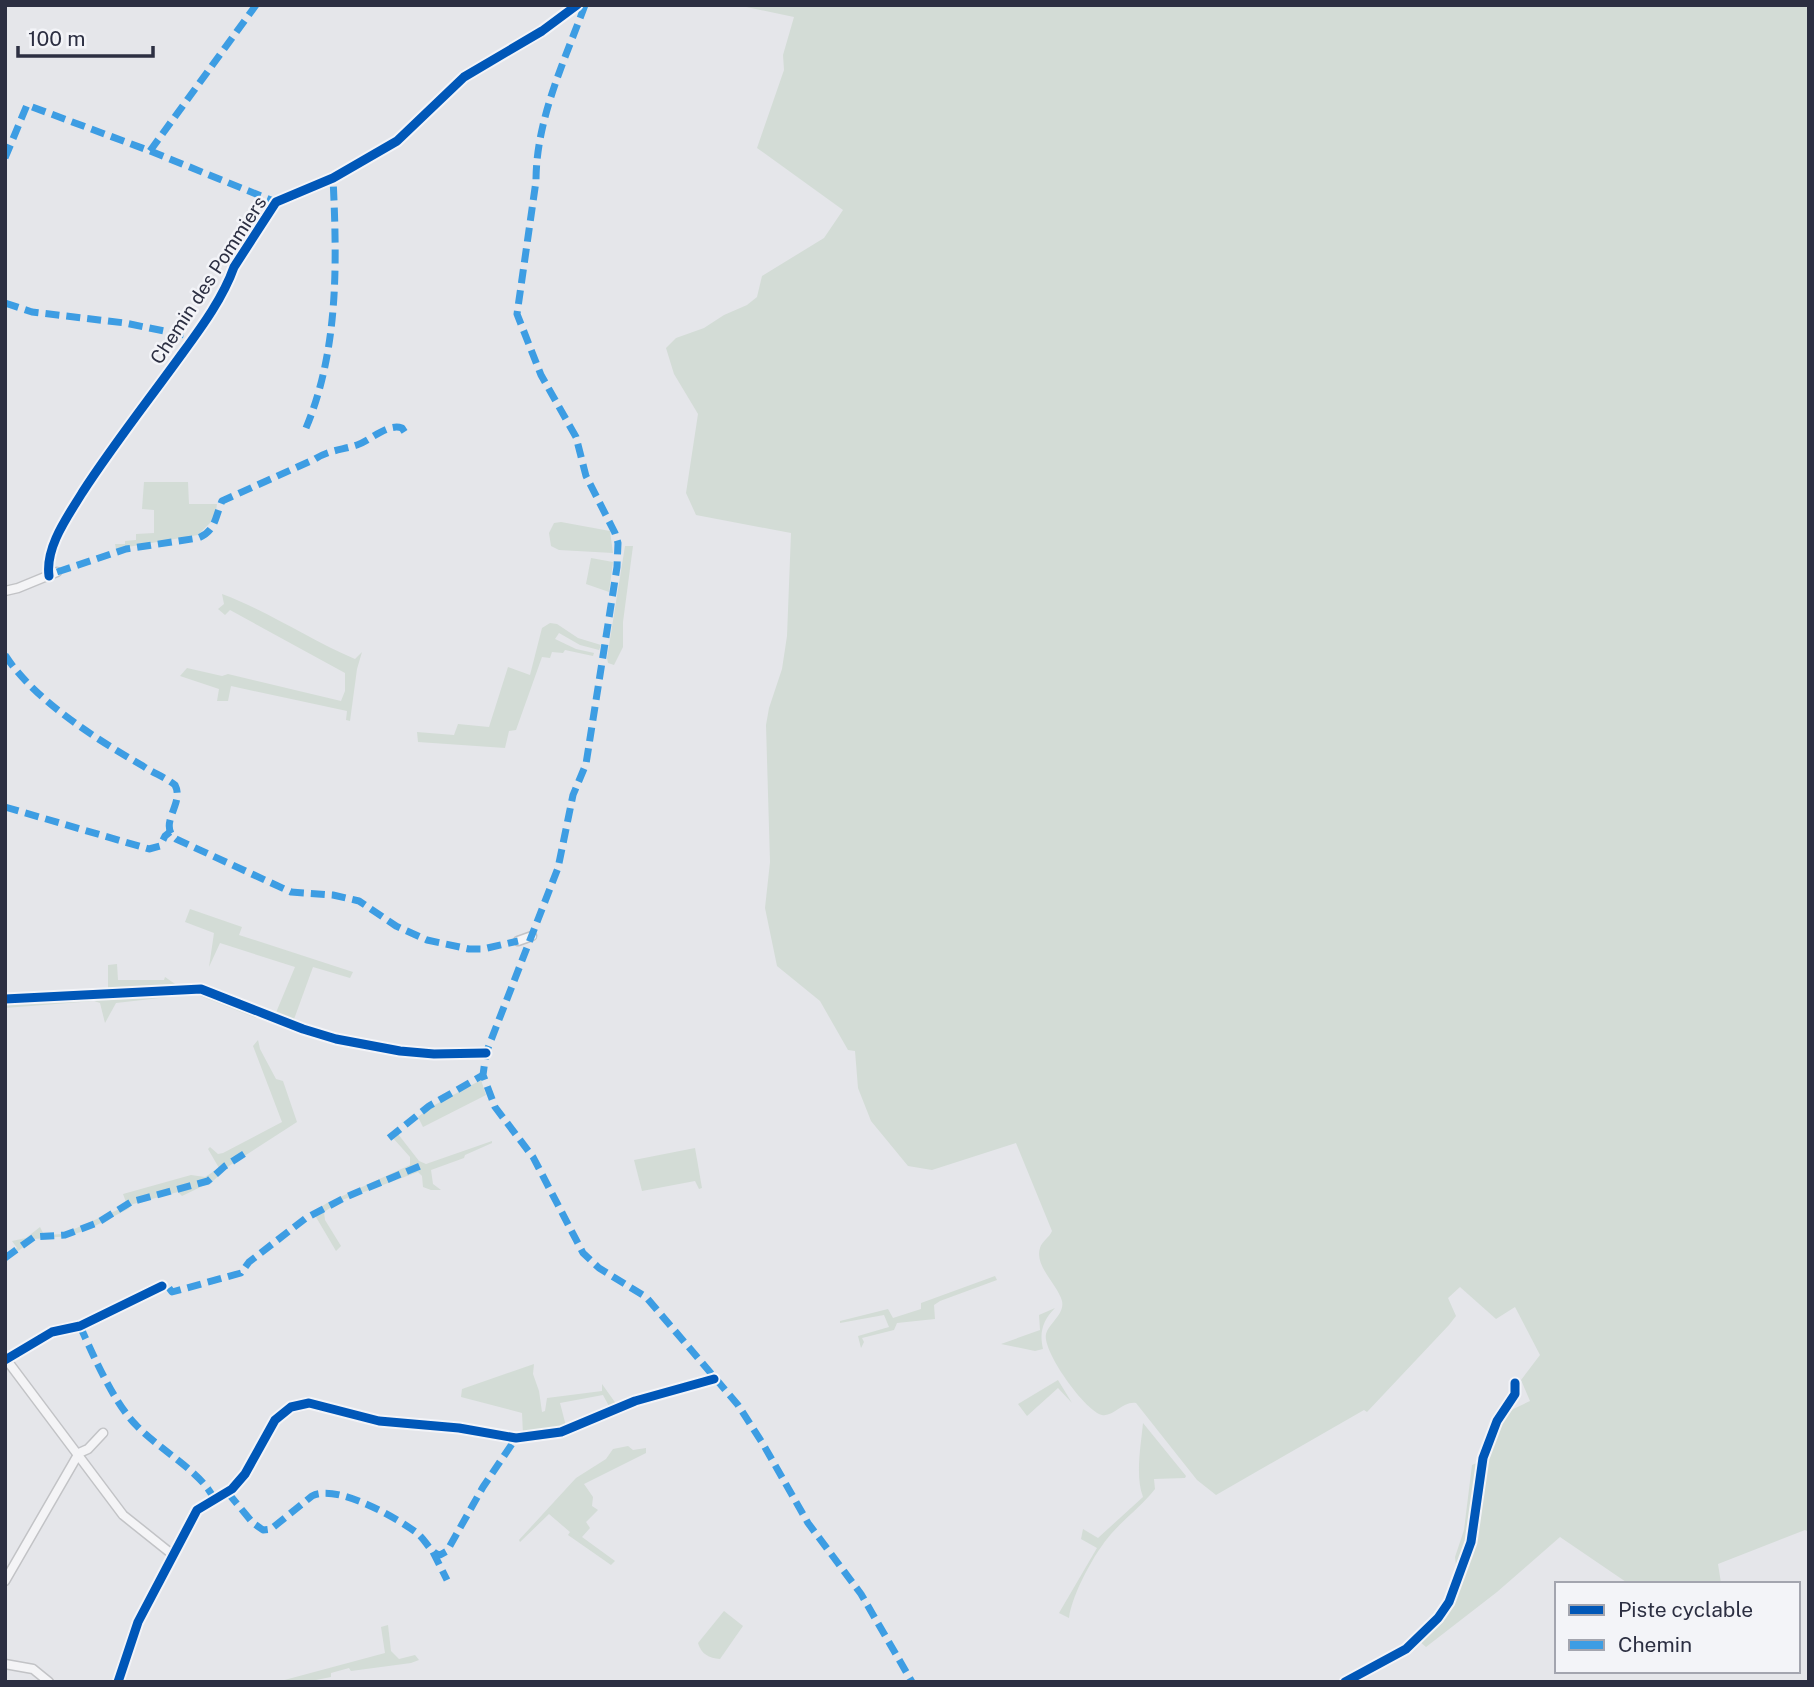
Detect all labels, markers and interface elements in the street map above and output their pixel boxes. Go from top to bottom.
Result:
scale bar [18,14,152,58]
text: 100 m [28,26,85,51]
street label: Chemin des Pommiers [146,192,270,368]
legend [1555,1582,1800,1673]
text: Piste cyclable [1618,1597,1753,1622]
text: Chemin [1618,1632,1692,1657]

